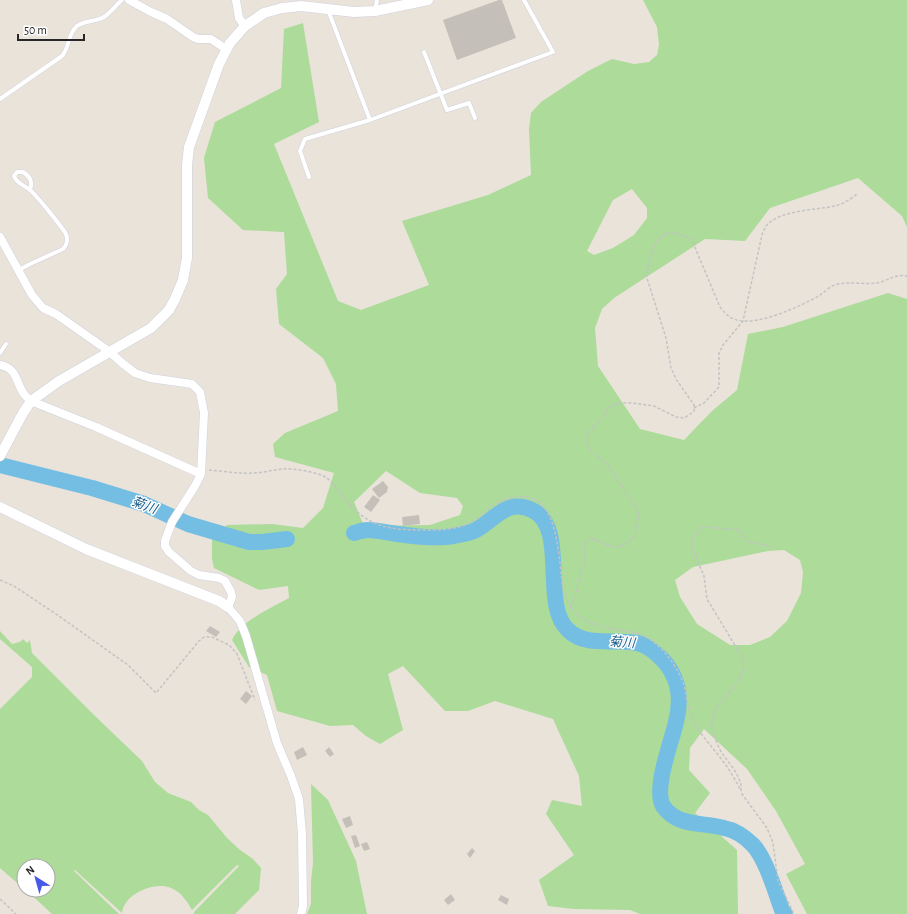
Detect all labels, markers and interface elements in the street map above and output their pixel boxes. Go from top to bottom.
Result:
scale bar [18,16,84,42]
text: 50 m [24,24,47,36]
water label: 菊川 [130,495,161,517]
water label: 菊川 [609,635,637,651]
north arrow [16,858,56,898]
text: N [24,864,37,877]

